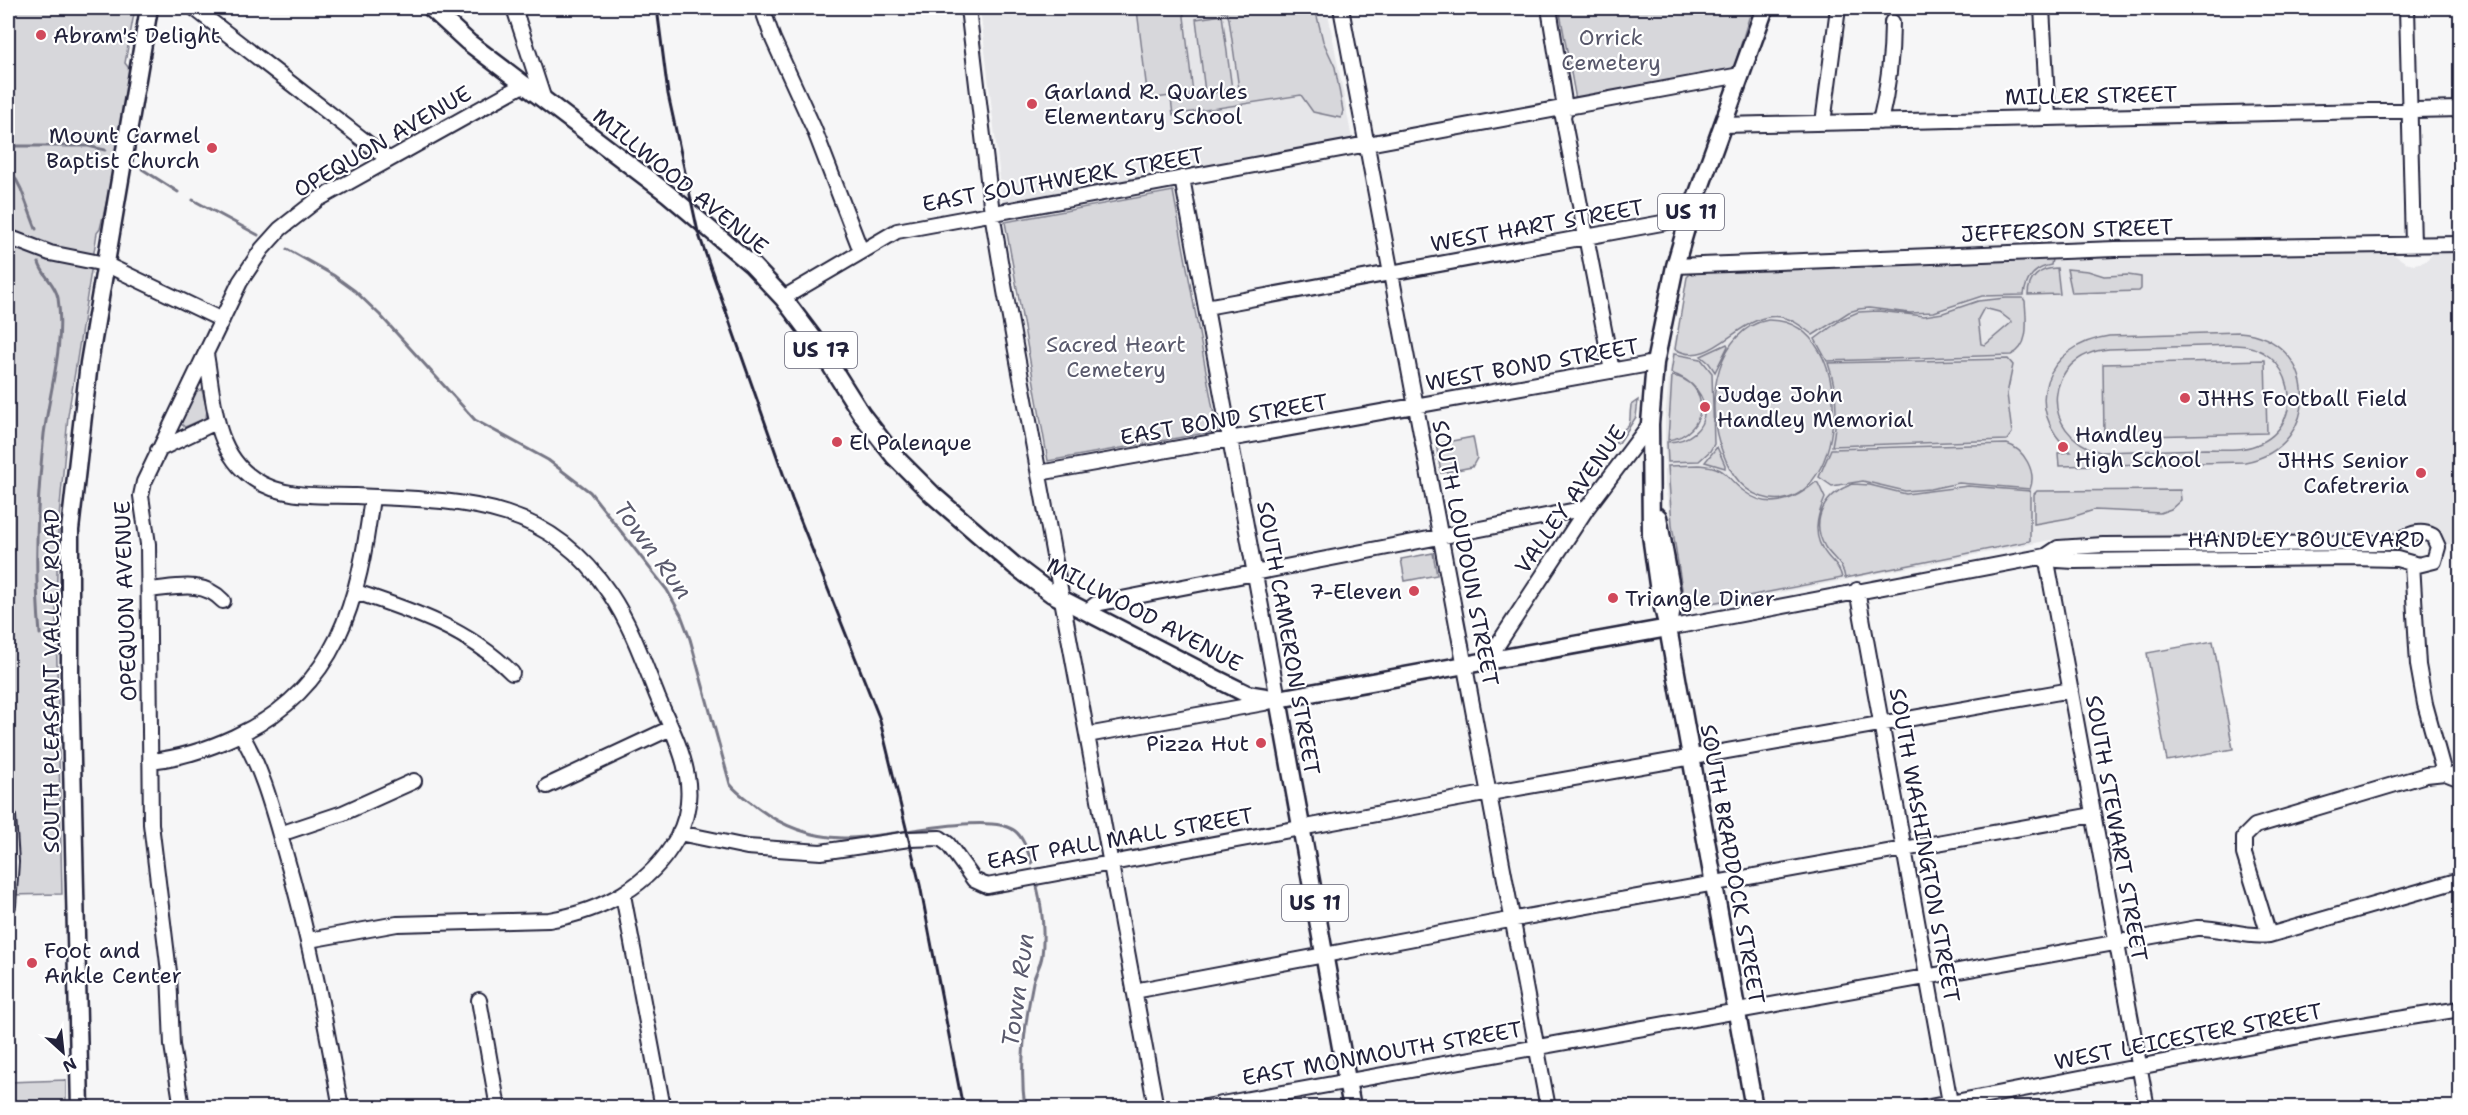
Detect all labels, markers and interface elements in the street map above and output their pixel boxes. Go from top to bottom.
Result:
place label: Abram's Delight [53,21,220,50]
park label: Orrick Cemetery [1561,23,1661,77]
marker: Abram's Delight [34,28,48,42]
place label: Garland R. Quarles Elementary School [1044,77,1248,131]
street label: OPEQUON AVENUE [288,79,476,204]
street label: MILLER STREET [2005,79,2178,112]
marker: Garland R. Quarles Elementary School [1025,97,1039,111]
street label: MILLWOOD AVENUE [587,102,774,261]
place label: Mount Carmel Baptist Church [46,121,200,175]
street label: EAST SOUTHWERK STREET [920,140,1207,219]
marker: Mount Carmel Baptist Church [205,141,219,155]
street label: WEST HART STREET [1428,192,1646,259]
road number: US 11 [1658,194,1724,230]
street label: JEFFERSON STREET [1960,212,2174,249]
park label: Sacred Heart Cemetery [1046,330,1186,384]
street label: WEST BOND STREET [1423,331,1641,398]
road number: US 17 [785,332,857,368]
place label: Judge John Handley Memorial [1717,380,1914,434]
place label: JHHS Football Field [2197,384,2407,413]
street label: EAST BOND STREET [1118,387,1331,452]
marker: JHHS Football Field [2178,391,2192,405]
marker: Judge John Handley Memorial [1698,400,1712,414]
street label: SOUTH LOUDOUN STREET [1425,418,1506,689]
street label: VALLEY AVENUE [1508,419,1633,579]
place label: Handley High School [2075,420,2201,474]
place label: El Palenque [849,428,972,457]
marker: El Palenque [830,435,844,449]
marker: Handley High School [2056,440,2070,454]
place label: JHHS Senior Cafetreria [2277,446,2409,500]
marker: JHHS Senior Cafetreria [2414,466,2428,480]
water label: Town Run [606,494,700,606]
street label: SOUTH CAMERON STREET [1250,499,1327,778]
street label: OPEQUON AVENUE [108,500,143,702]
street label: SOUTH PLEASANT VALLEY ROAD [37,509,66,853]
street label: HANDLEY BOULEVARD [2188,525,2424,554]
street label: MILLWOOD AVENUE [1042,550,1248,678]
place label: 7-Eleven [1309,577,1402,606]
marker: 7-Eleven [1407,584,1421,598]
place label: Triangle Diner [1625,584,1775,613]
marker: Triangle Diner [1606,591,1620,605]
street label: SOUTH WASHINGTON STREET [1883,686,1967,1005]
street label: SOUTH STEWART STREET [2079,693,2154,964]
street label: SOUTH BRADDOCK STREET [1694,722,1771,1007]
place label: Pizza Hut [1146,729,1249,758]
marker: Pizza Hut [1254,736,1268,750]
street label: EAST PALL MALL STREET [985,801,1256,876]
road number: US 11 [1282,885,1348,921]
water label: Town Run [994,931,1042,1049]
place label: Foot and Ankle Center [44,936,182,990]
marker: Foot and Ankle Center [25,956,39,970]
street label: WEST LEICESTER STREET [2052,996,2325,1077]
street label: EAST MONMOUTH STREET [1240,1015,1525,1092]
north arrow [33,1022,93,1082]
text: N [59,1053,80,1077]

